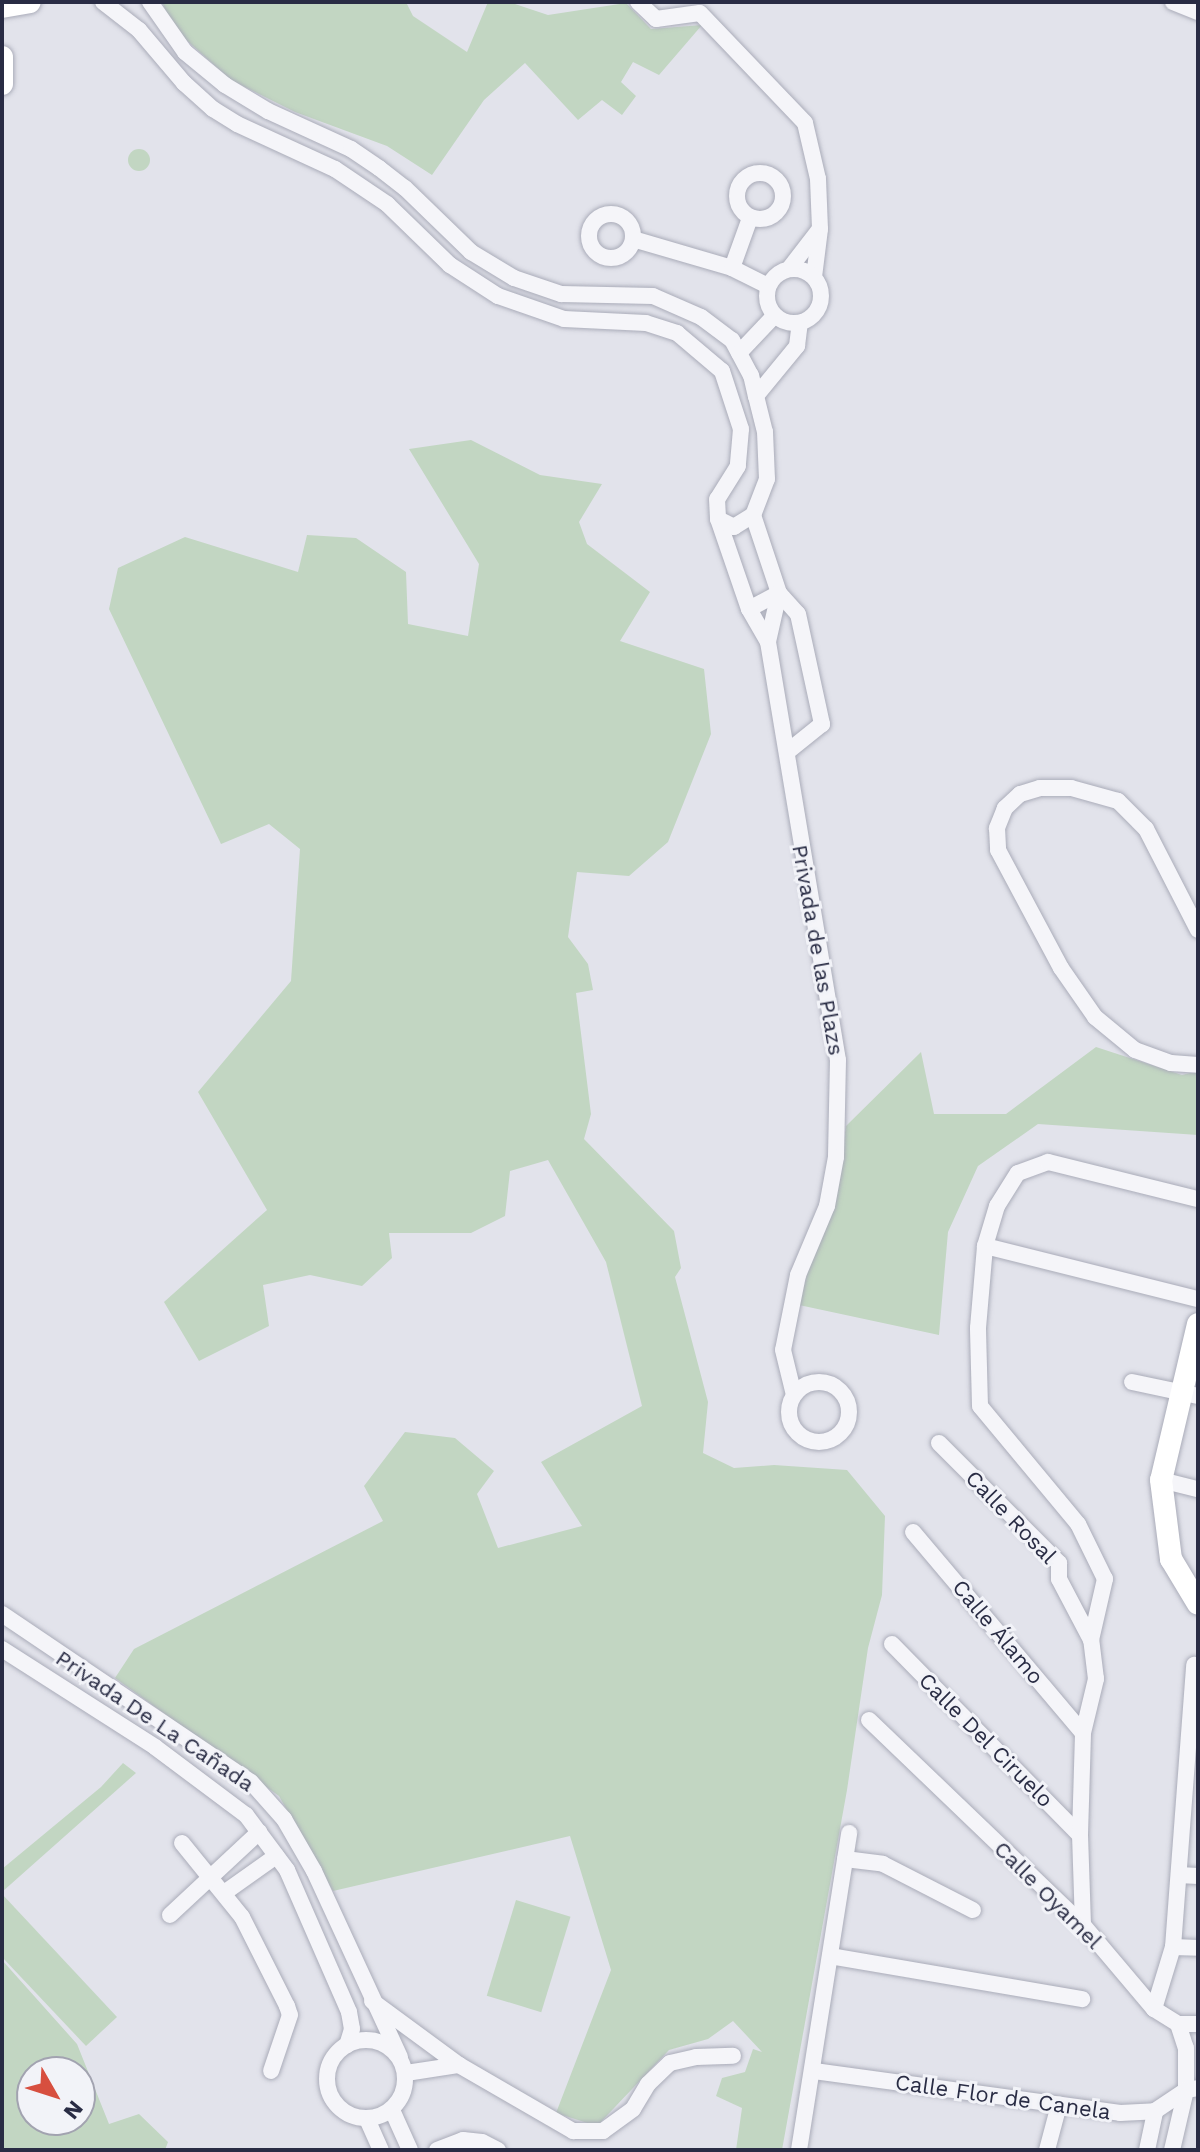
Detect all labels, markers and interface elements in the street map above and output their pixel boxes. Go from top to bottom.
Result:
street label: Privada de las Plazs [786,842,850,1058]
street label: Calle Rosal [960,1465,1062,1569]
street label: Calle Álamo [946,1574,1050,1690]
street label: Privada De La Cañada [50,1644,260,1798]
street label: Calle Del Ciruelo [913,1667,1059,1813]
street label: Calle Oyamel [989,1836,1107,1954]
north arrow [16,2056,96,2136]
street label: Calle Flor de Canela [893,2069,1113,2125]
text: N [59,2096,88,2124]

